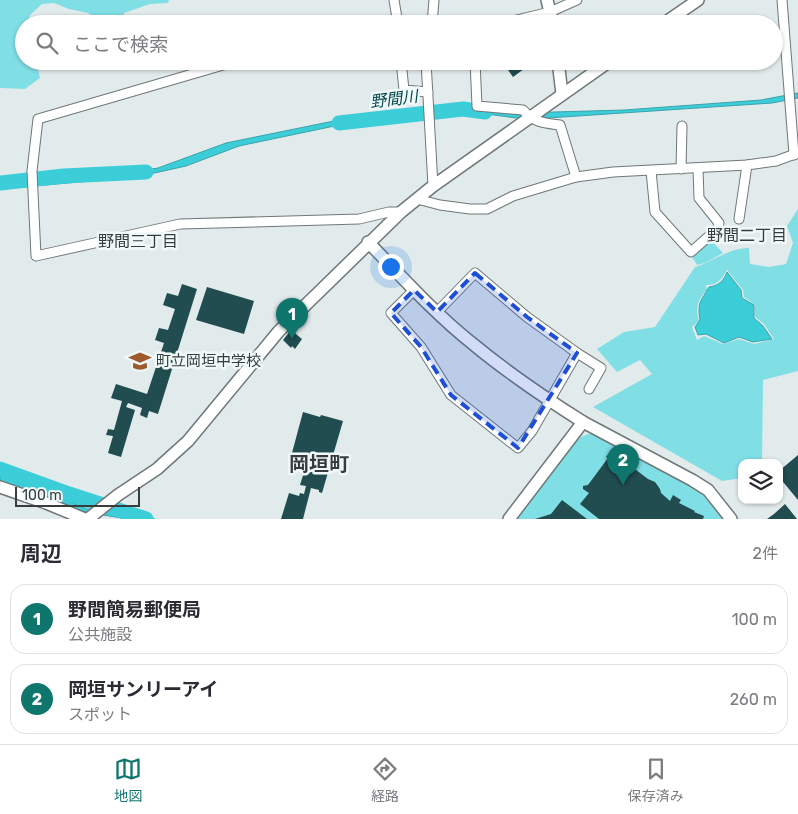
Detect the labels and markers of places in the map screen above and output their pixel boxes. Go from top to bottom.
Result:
pin: 1 [276,298,308,339]
school or university icon: 町立岡垣中学校 [127,348,153,374]
place label: 町立岡垣中学校 [156,352,261,370]
pin: 2 [607,444,639,485]

